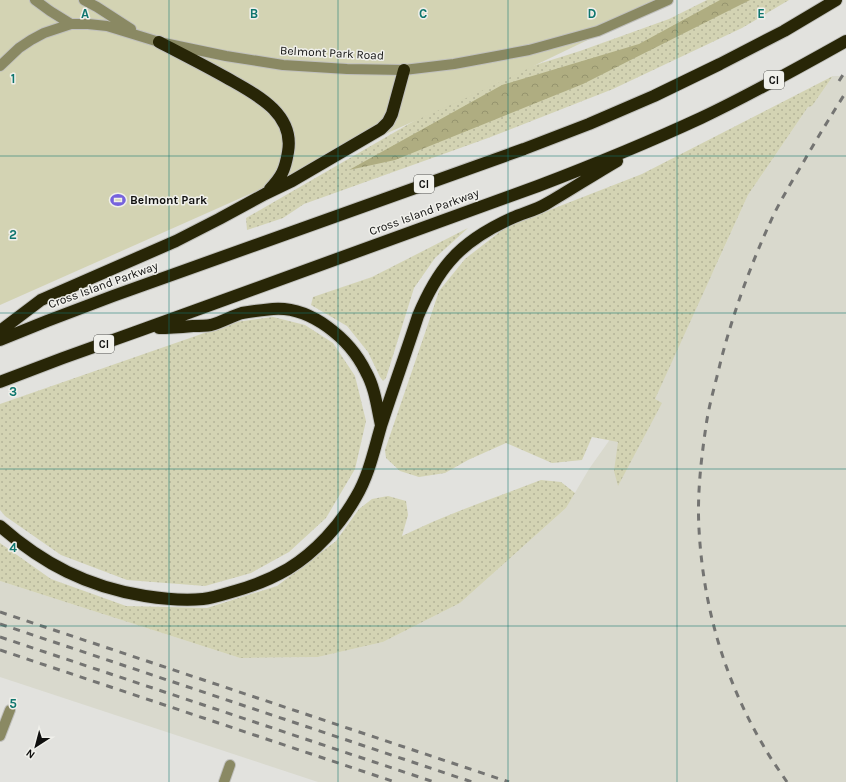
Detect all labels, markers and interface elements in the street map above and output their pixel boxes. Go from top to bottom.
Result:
text: A [81,6,89,21]
text: B [250,6,258,21]
text: C [419,6,427,21]
text: D [588,6,597,21]
text: E [757,6,765,21]
street label: Belmont Park Road [280,43,384,63]
text: 1 [11,71,15,86]
road number: CI [764,71,784,89]
road number: CI [414,175,434,193]
street label: Cross Island Parkway [367,185,481,238]
sports icon: Belmont Park [109,191,127,209]
place label: Belmont Park [130,193,207,207]
text: 2 [9,227,17,242]
street label: Cross Island Parkway [46,258,160,311]
road number: CI [94,335,114,353]
text: 3 [9,384,17,399]
text: 4 [9,540,17,555]
text: 5 [9,696,17,711]
north arrow [16,726,56,766]
text: N [23,746,37,761]

